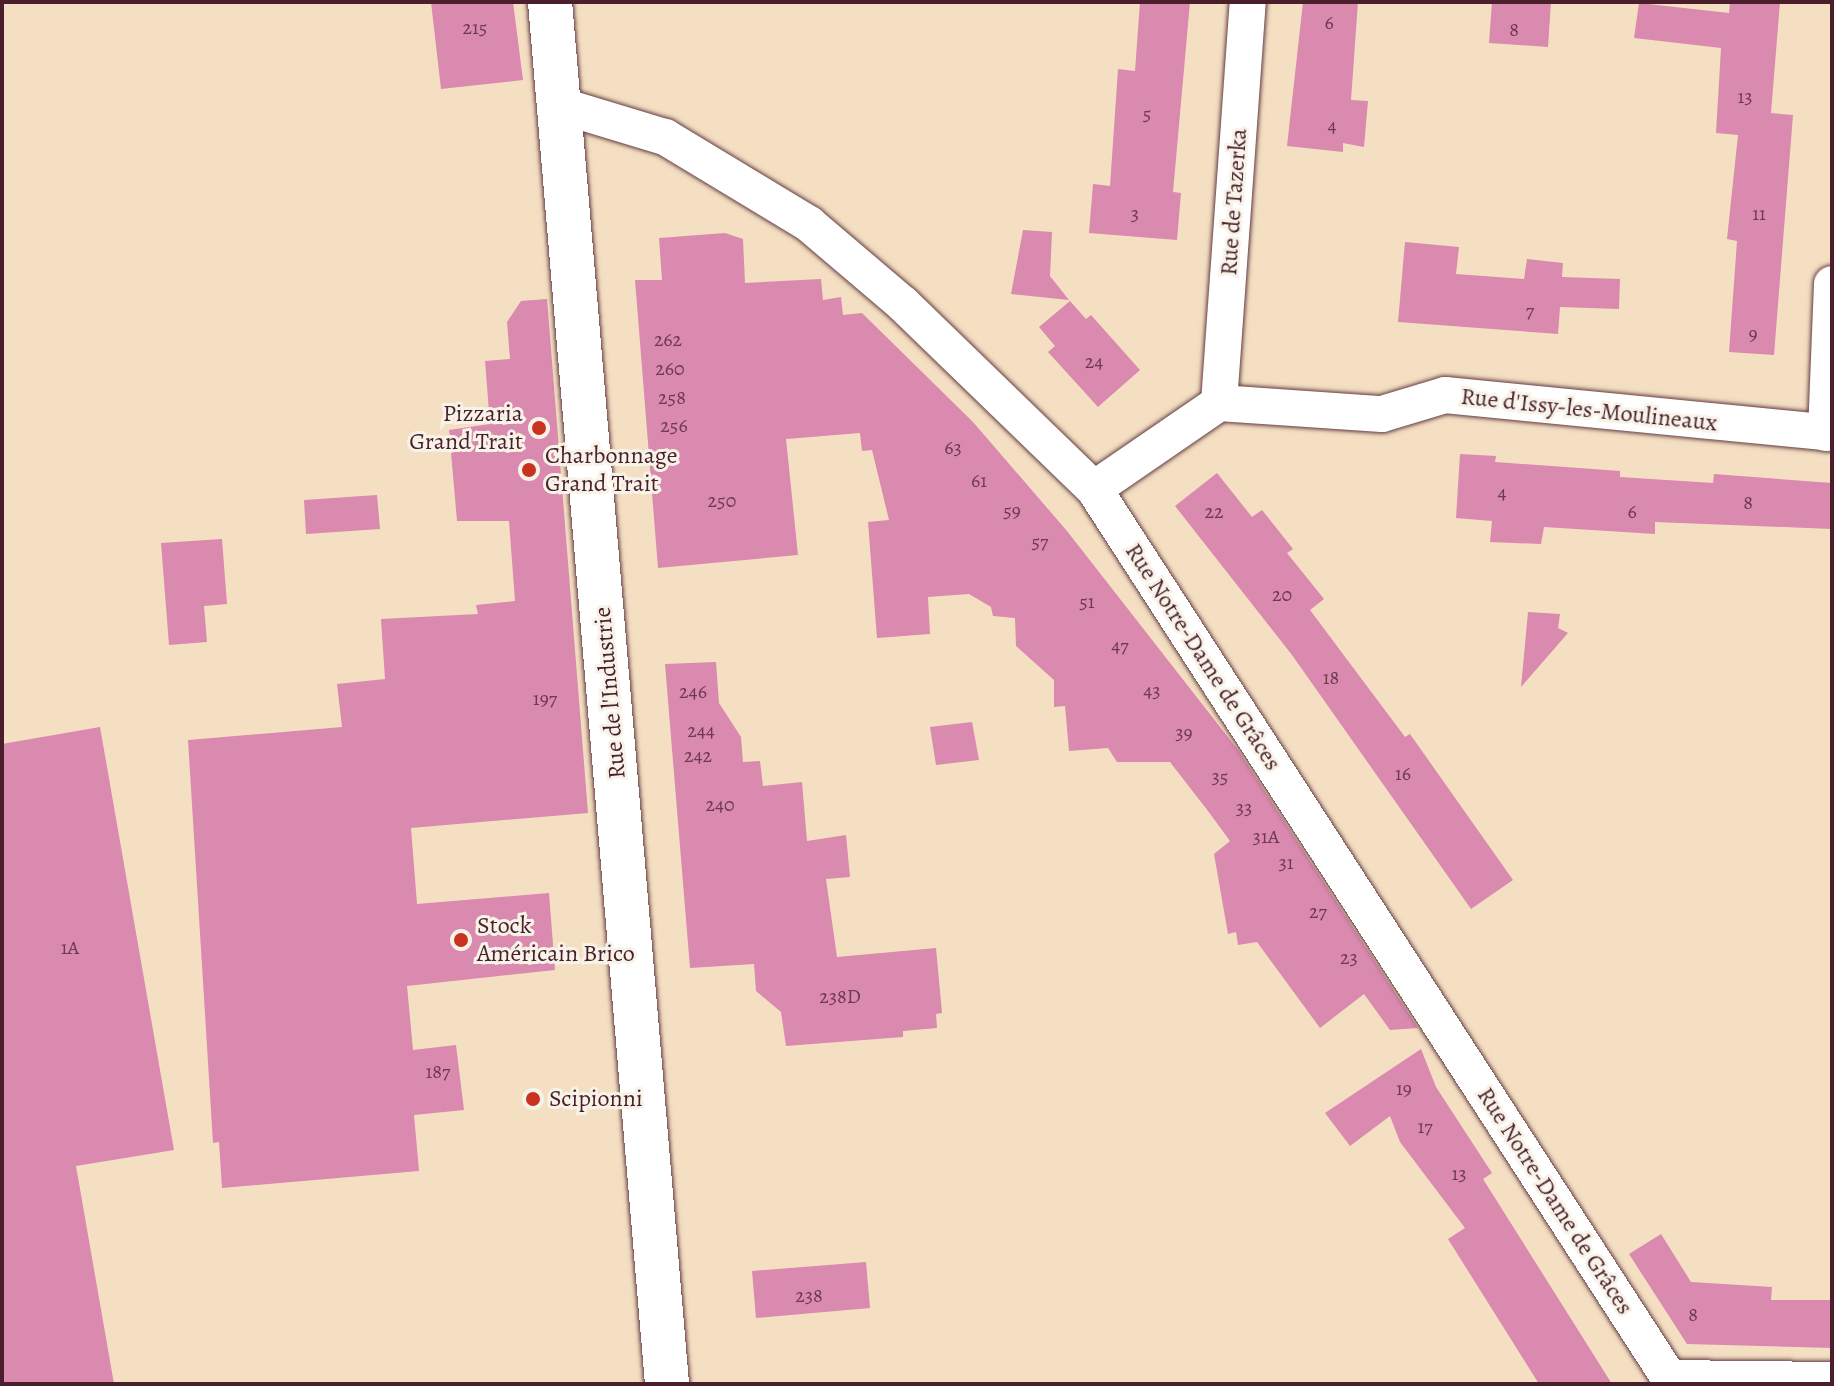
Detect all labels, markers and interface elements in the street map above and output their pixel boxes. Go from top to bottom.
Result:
house number: 6 [1324,10,1334,34]
house number: 215 [463,15,487,39]
house number: 8 [1509,17,1519,41]
house number: 13 [1737,84,1753,108]
house number: 5 [1143,101,1151,125]
house number: 4 [1327,113,1337,137]
street label: Rue de Tazerka [1214,127,1254,277]
house number: 3 [1131,201,1139,225]
house number: 11 [1752,201,1766,225]
house number: 7 [1526,298,1534,322]
house number: 9 [1748,321,1758,345]
house number: 262 [654,327,682,351]
house number: 24 [1085,349,1103,373]
house number: 260 [655,356,685,380]
street label: Rue d'Issy-les-Moulineaux [1459,382,1719,438]
house number: 258 [658,385,686,409]
place label: Pizzaria Grand Trait [409,400,523,456]
house number: 256 [660,413,688,437]
marker: Pizzaria Grand Trait [530,419,548,437]
house number: 63 [944,435,962,459]
place label: Charbonnage Grand Trait [545,442,678,498]
marker: Charbonnage Grand Trait [520,461,538,479]
house number: 61 [971,468,987,492]
house number: 4 [1497,480,1507,504]
house number: 250 [708,488,736,512]
house number: 8 [1743,490,1753,514]
house number: 59 [1003,498,1021,522]
house number: 22 [1205,499,1223,523]
house number: 6 [1627,499,1637,523]
house number: 57 [1032,529,1048,553]
street label: Rue Notre-Dame de Grâces [1119,538,1287,776]
house number: 20 [1272,582,1292,606]
house number: 51 [1079,589,1095,613]
street label: Rue de l'Industrie [588,606,632,780]
house number: 47 [1111,633,1129,657]
house number: 18 [1323,665,1339,689]
house number: 43 [1143,678,1161,702]
house number: 246 [679,679,707,703]
house number: 197 [533,686,557,710]
house number: 244 [687,718,715,742]
house number: 39 [1175,720,1193,744]
house number: 242 [684,743,712,767]
house number: 16 [1395,761,1411,785]
house number: 35 [1212,764,1228,788]
house number: 240 [705,792,735,816]
house number: 33 [1236,795,1252,819]
house number: 31A [1253,824,1279,848]
house number: 31 [1278,850,1294,874]
house number: 27 [1309,899,1327,923]
place label: Stock Américain Brico [477,912,635,968]
marker: Stock Américain Brico [452,931,470,949]
house number: 1A [61,935,79,959]
house number: 23 [1340,945,1358,969]
house number: 238D [819,984,861,1008]
house number: 187 [426,1059,450,1083]
house number: 19 [1396,1076,1412,1100]
street label: Rue Notre-Dame de Grâces [1471,1082,1639,1320]
place label: Scipionni [549,1085,643,1113]
marker: Scipionni [524,1090,542,1108]
house number: 17 [1417,1114,1433,1138]
house number: 13 [1451,1161,1467,1185]
house number: 238 [795,1283,823,1307]
house number: 8 [1688,1302,1698,1326]

